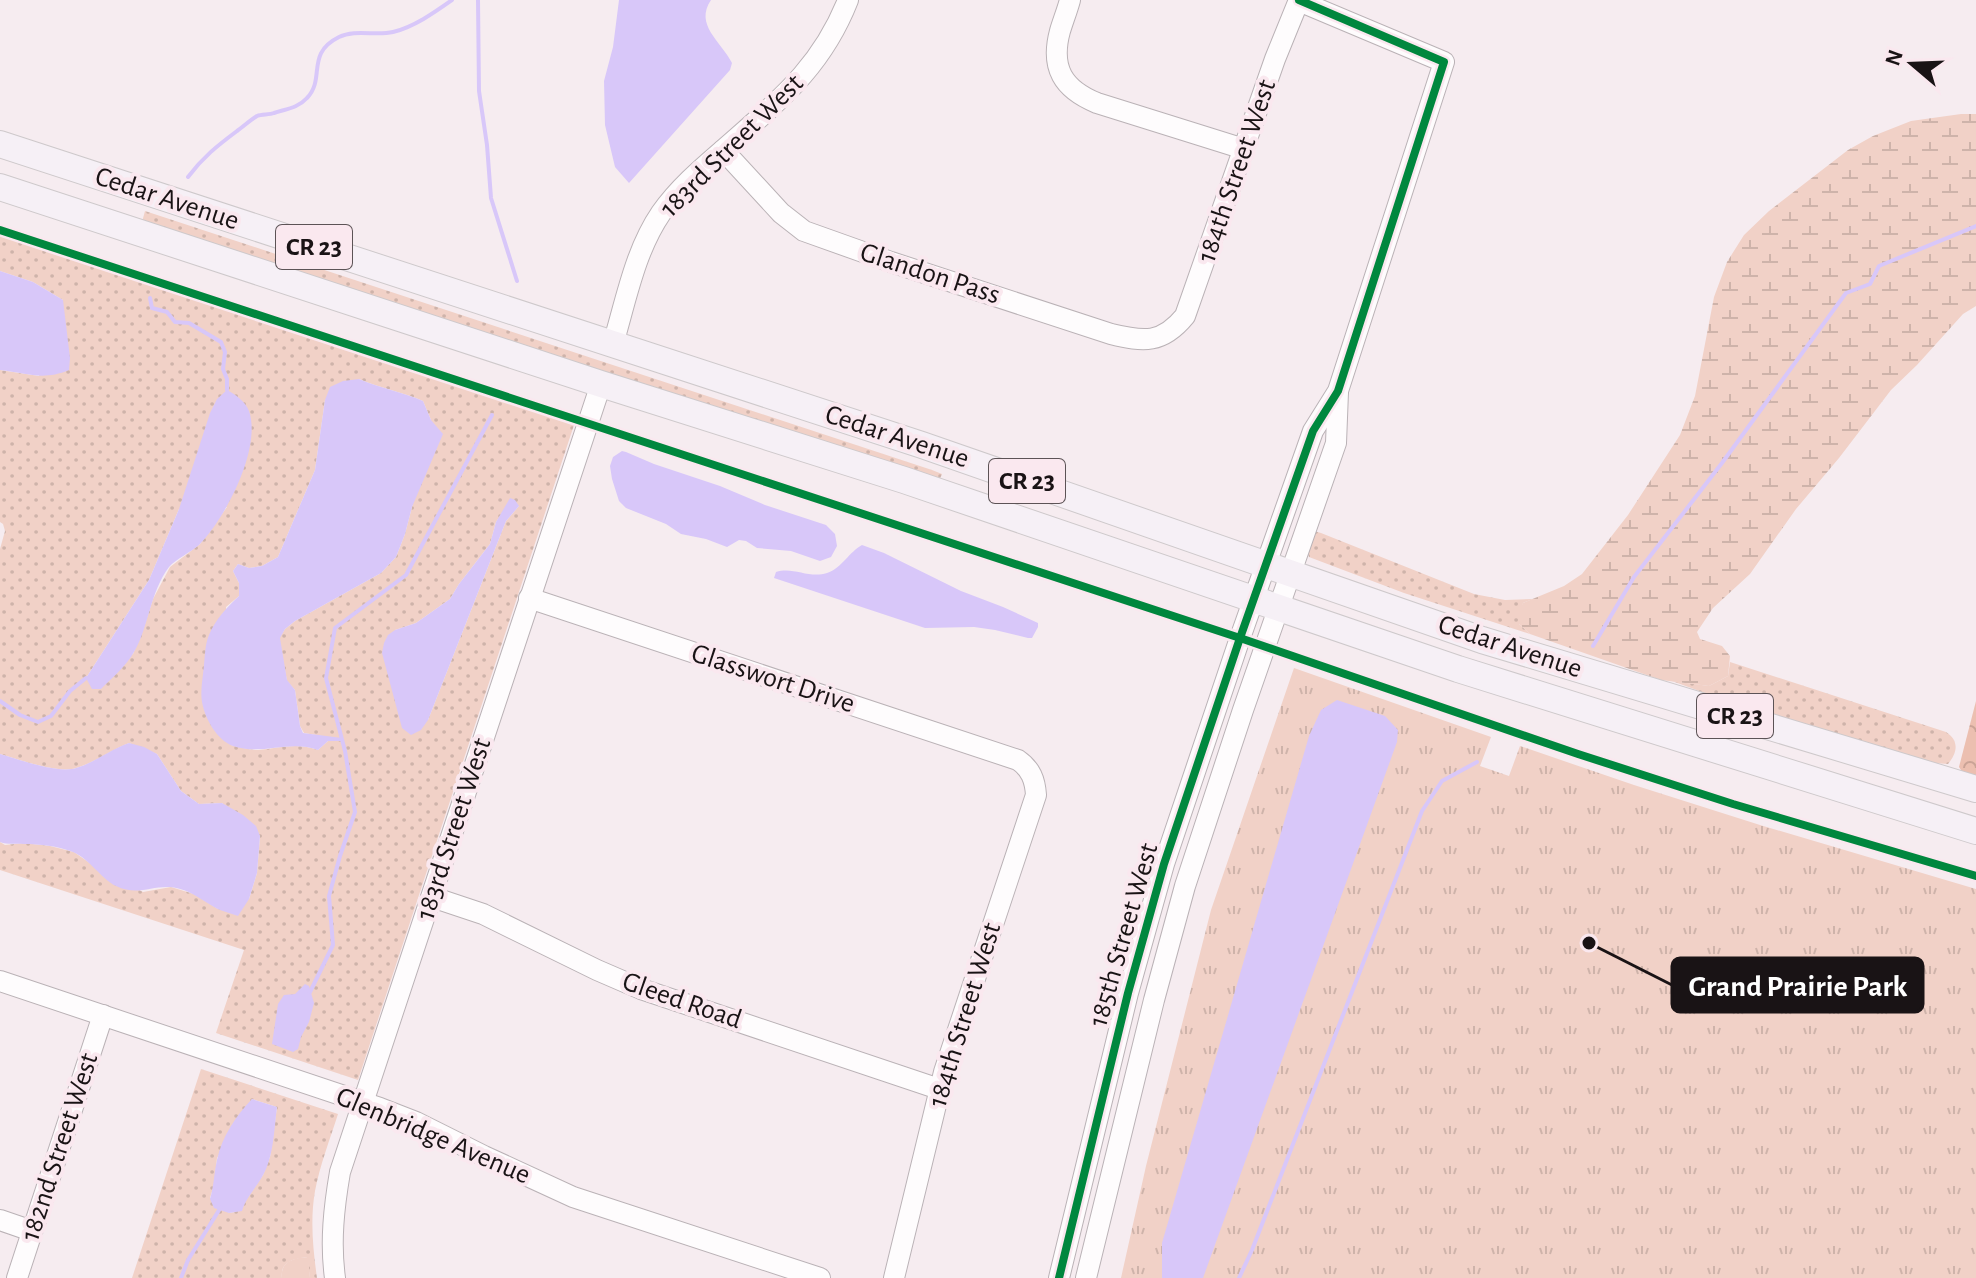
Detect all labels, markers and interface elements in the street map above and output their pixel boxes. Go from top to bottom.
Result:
north arrow [1872,24,1952,104]
text: N [1881,47,1907,69]
street label: 183rd Street West [655,69,809,223]
street label: 184th Street West [1193,76,1281,266]
street label: Cedar Avenue [92,163,242,235]
road number: CR 23 [276,225,352,269]
street label: Glandon Pass [857,238,1003,310]
street label: Cedar Avenue [822,401,972,473]
road number: CR 23 [989,459,1065,503]
street label: Cedar Avenue [1435,611,1585,683]
street label: Glasswort Drive [688,639,858,719]
road number: CR 23 [1697,694,1773,738]
street label: 183rd Street West [411,735,497,923]
street label: 185th Street West [1084,840,1164,1030]
street label: 184th Street West [924,920,1006,1110]
callout: Grand Prairie Park [1672,958,1923,1012]
street label: Gleed Road [619,968,745,1034]
text: Grand Prairie Park [1689,972,1908,1002]
street label: 182nd Street West [16,1050,104,1244]
street label: Glenbridge Avenue [332,1082,534,1190]

